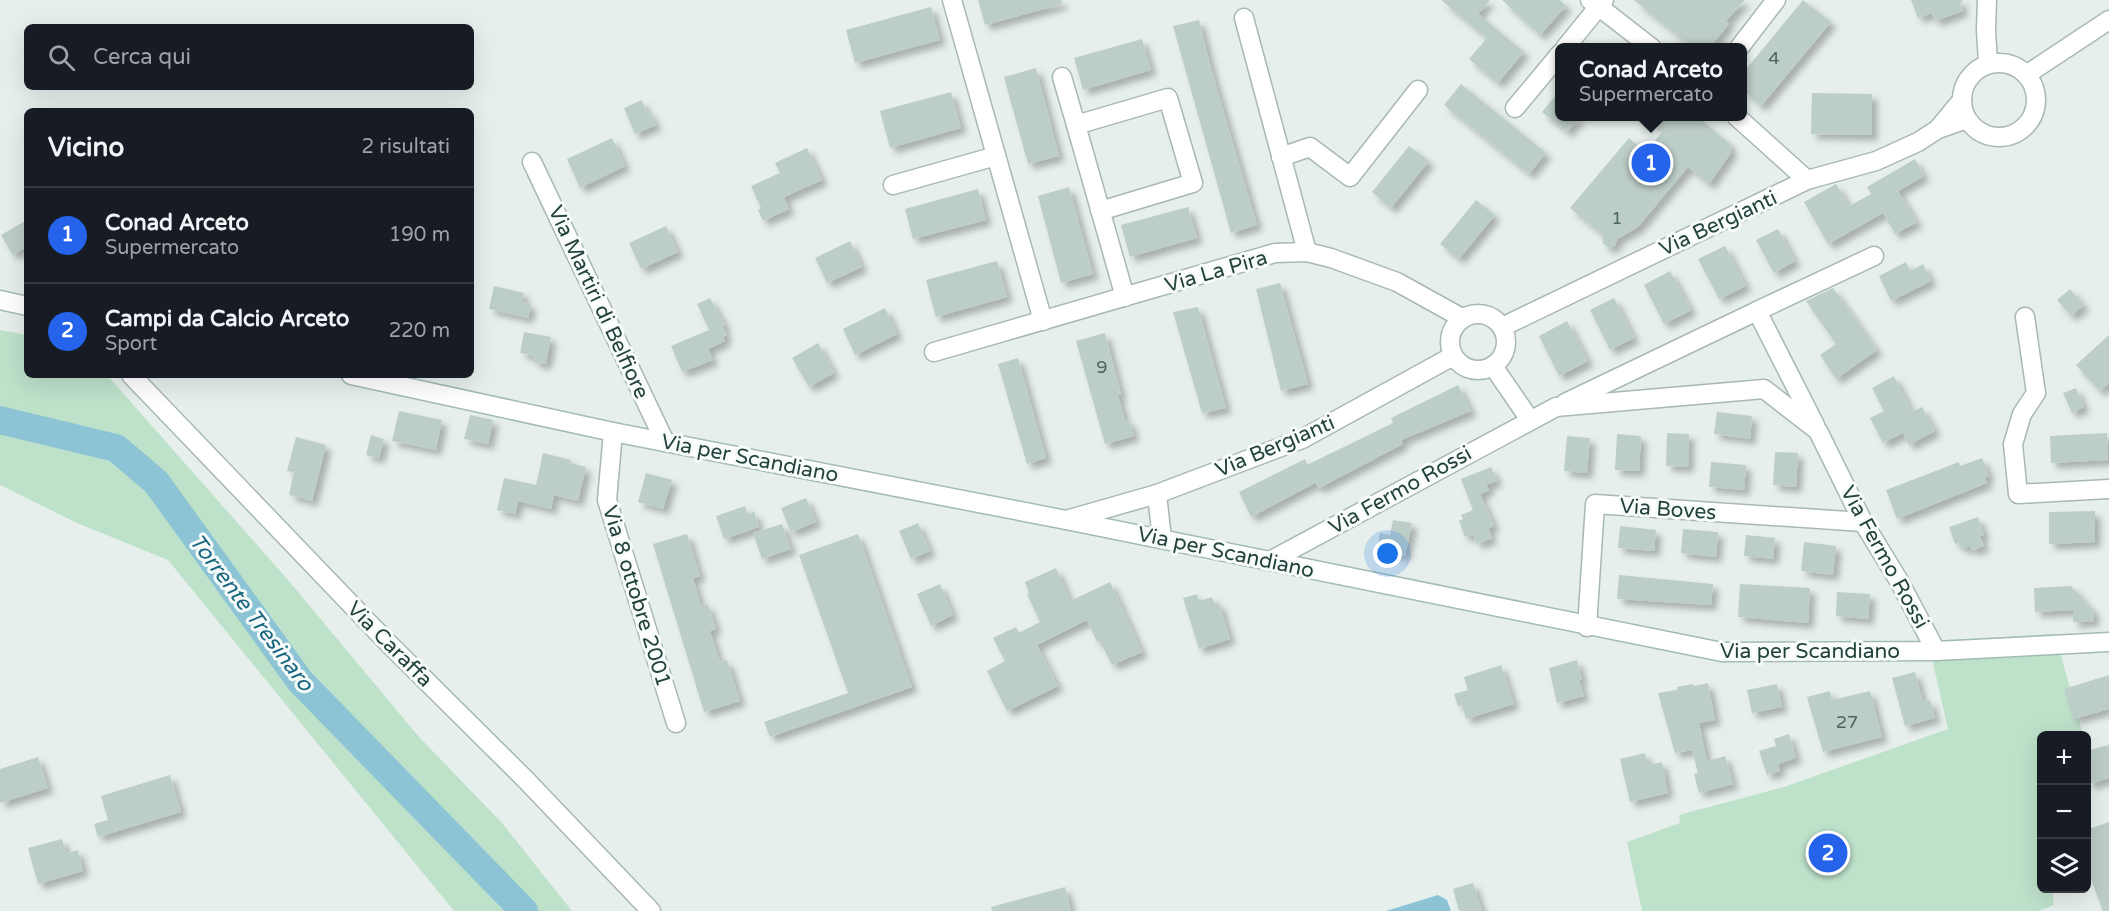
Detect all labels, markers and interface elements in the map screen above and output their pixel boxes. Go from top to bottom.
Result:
search box [24,24,474,90]
icon: search [45,41,78,74]
popup [1555,43,1747,121]
text: Cerca qui [93,44,191,70]
house number: 4 [1768,47,1780,69]
text: Conad Arceto [1579,57,1723,83]
text: Supermercato [1579,83,1713,107]
text: Vicino [48,132,124,163]
text: 2 risultati [362,135,450,159]
pin: 1 [1632,140,1670,186]
street label: Via Bergianti [1655,185,1781,262]
street label: Via Martiri di Belfiore [543,202,654,403]
house number: 1 [1611,207,1623,229]
text: Conad Arceto [105,210,249,236]
text: 1 [61,223,74,247]
text: 190 m [389,223,450,247]
text: Supermercato [105,236,239,260]
street label: Via La Pira [1162,245,1270,298]
text: Campi da Calcio Arceto [105,306,349,332]
text: 2 [61,319,74,343]
text: 220 m [389,319,450,343]
text: Sport [105,332,157,356]
house number: 9 [1096,356,1108,378]
street label: Via Bergianti [1212,410,1339,483]
street label: Via per Scandiano [659,429,841,488]
street label: Via Fermo Rossi [1325,441,1476,540]
street label: Via Fermo Rossi [1835,482,1934,633]
street label: Via Boves [1619,494,1717,525]
street label: Via 8 ottobre 2001 [597,503,676,690]
street label: Via per Scandiano [1135,522,1317,583]
water label: Torrente Tresinaro [184,529,320,698]
your location [1373,539,1402,568]
street label: Via Caraffa [342,596,438,692]
street label: Via per Scandiano [1720,639,1900,664]
house number: 27 [1836,711,1858,733]
map controls [2037,731,2091,893]
button: + [2037,731,2091,785]
button: − [2037,785,2091,839]
pin: 2 [1808,830,1848,876]
button: layers [2037,839,2091,893]

